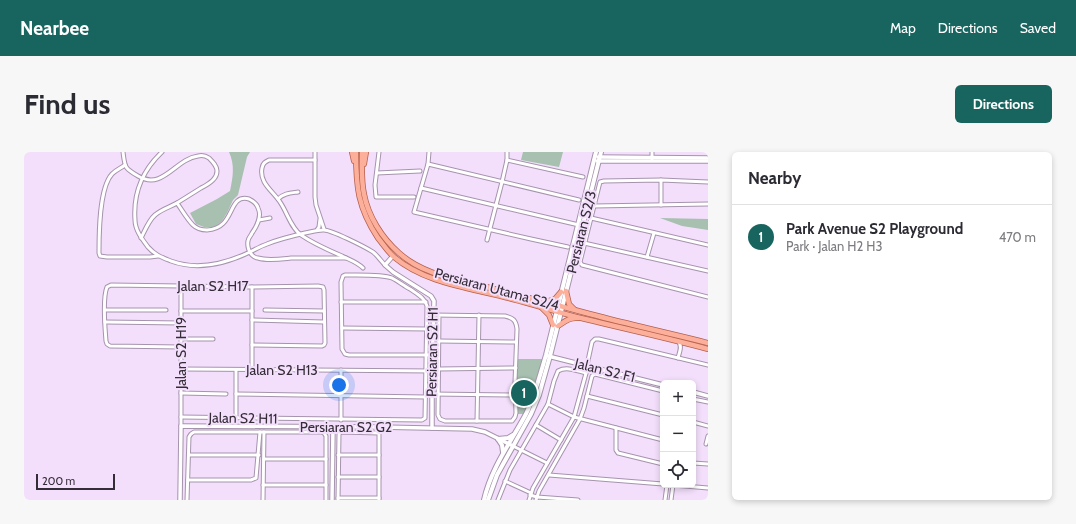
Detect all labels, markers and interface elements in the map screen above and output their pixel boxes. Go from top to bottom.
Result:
text: Nearbee [20,17,89,40]
text: Map [890,19,916,37]
text: Directions [938,19,998,37]
text: Saved [1020,19,1056,37]
button: Directions [955,85,1052,123]
text: Find us [24,87,110,121]
text: Nearby [748,168,801,188]
street label: Persiaran S2/3 [562,189,600,275]
text: Park Avenue S2 Playground [786,220,963,238]
text: 1 [759,229,763,245]
text: 470 m [999,229,1036,245]
text: Park · Jalan H2 H3 [786,238,882,254]
street label: Persiaran Utama S2/4 [433,264,561,314]
street label: Jalan S2 H17 [176,277,249,295]
street label: Persiaran S2 H1 [422,307,442,397]
street label: Jalan S2 H19 [172,317,190,390]
street label: Jalan S2 F1 [572,354,637,386]
street label: Jalan S2 H13 [245,361,318,379]
your location [329,375,349,395]
pin: 1 [511,378,537,408]
map controls [660,380,696,488]
button: + [660,380,696,416]
street label: Jalan S2 H11 [207,408,278,428]
button: − [660,416,696,452]
street label: Persiaran S2 G2 [300,418,392,436]
button: locate [660,452,696,488]
scale bar [36,472,115,491]
text: 200 m [42,474,75,488]

